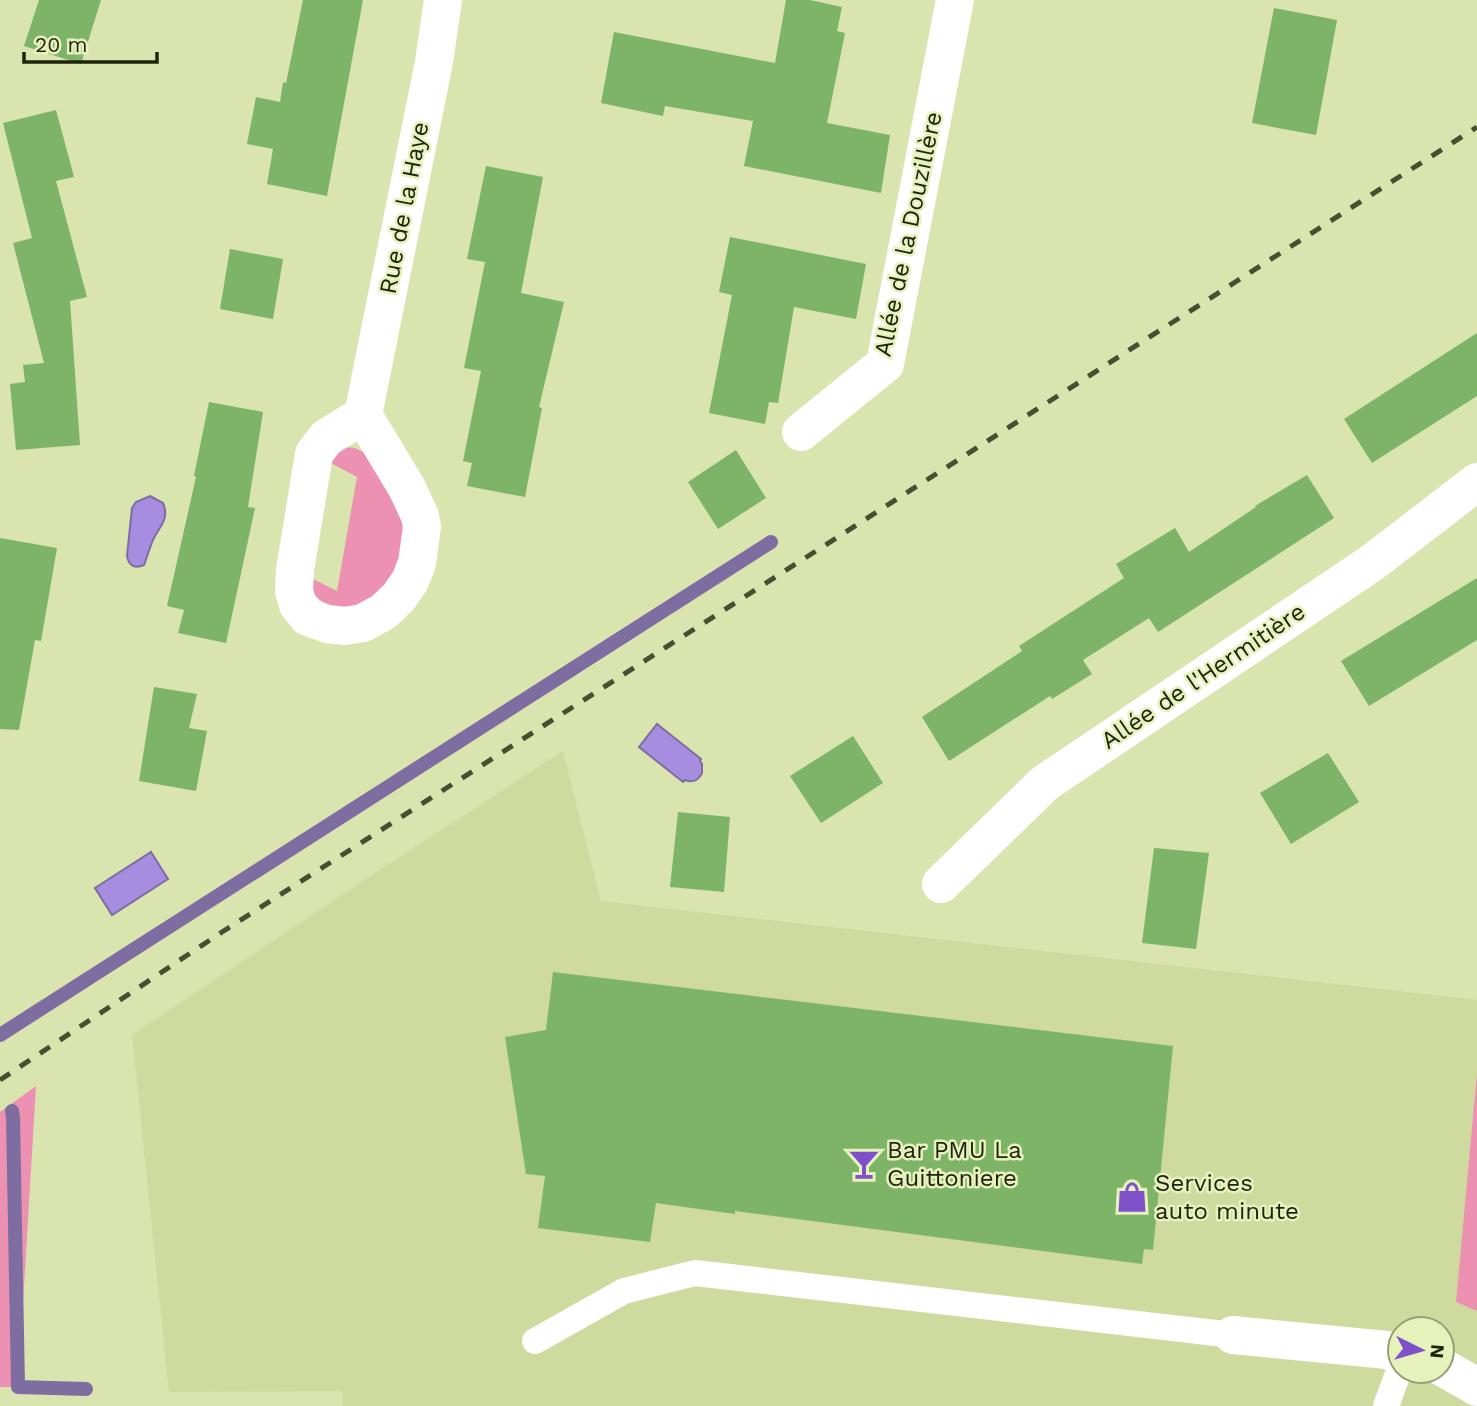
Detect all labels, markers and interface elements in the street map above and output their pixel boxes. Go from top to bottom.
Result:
scale bar [24,21,158,65]
text: 20 m [35,32,87,57]
street label: Allée de la Douzillère [868,109,948,359]
street label: Rue de la Haye [374,120,434,296]
street label: Allée de l'Hermitière [1096,597,1310,755]
place label: Bar PMU La Guittoniere [887,1136,1022,1192]
bar icon: Bar PMU La Guittoniere [847,1147,881,1181]
place label: Services auto minute [1155,1169,1299,1225]
shop icon: Services auto minute [1115,1180,1149,1214]
north arrow [1386,1315,1456,1385]
text: N [1425,1343,1450,1359]

